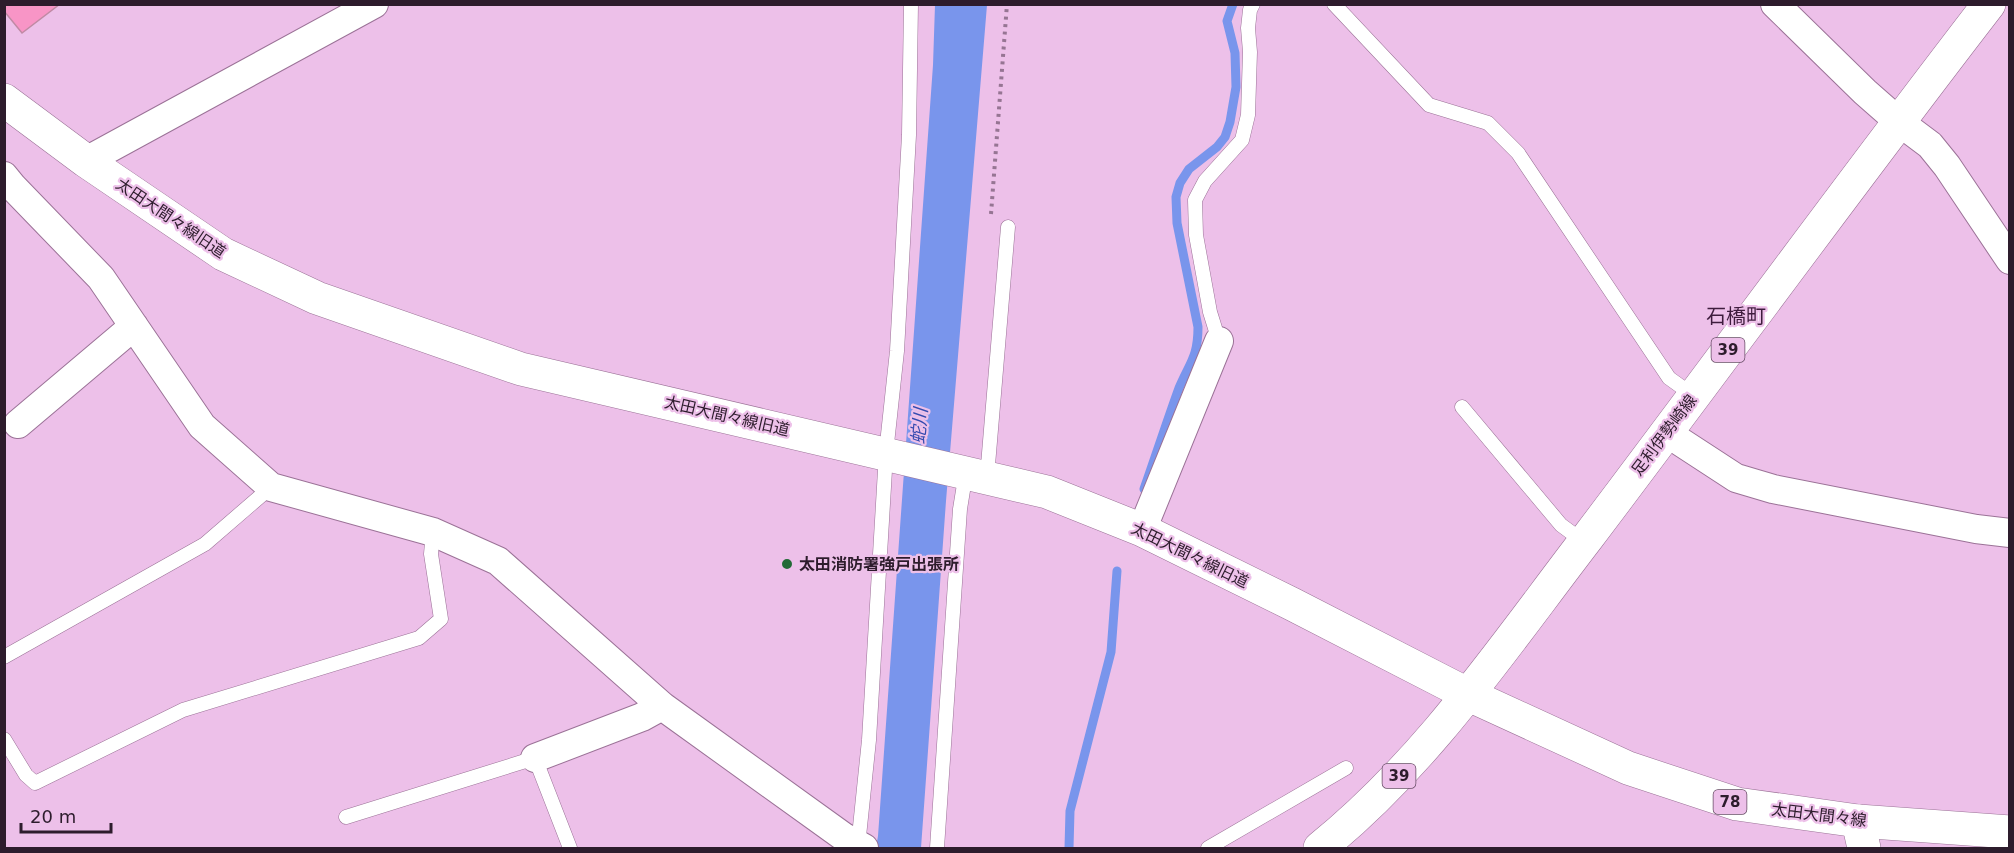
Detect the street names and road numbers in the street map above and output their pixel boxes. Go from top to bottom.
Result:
street label: 太田大間々線旧道 [113,174,229,262]
road number: 39 [1712,338,1744,362]
street label: 足利伊勢崎線 [1628,391,1700,479]
street label: 太田大間々線旧道 [662,392,792,440]
street label: 太田大間々線旧道 [1128,518,1252,592]
road number: 39 [1382,764,1416,788]
road number: 78 [1714,790,1746,814]
street label: 太田大間々線 [1770,800,1868,830]

